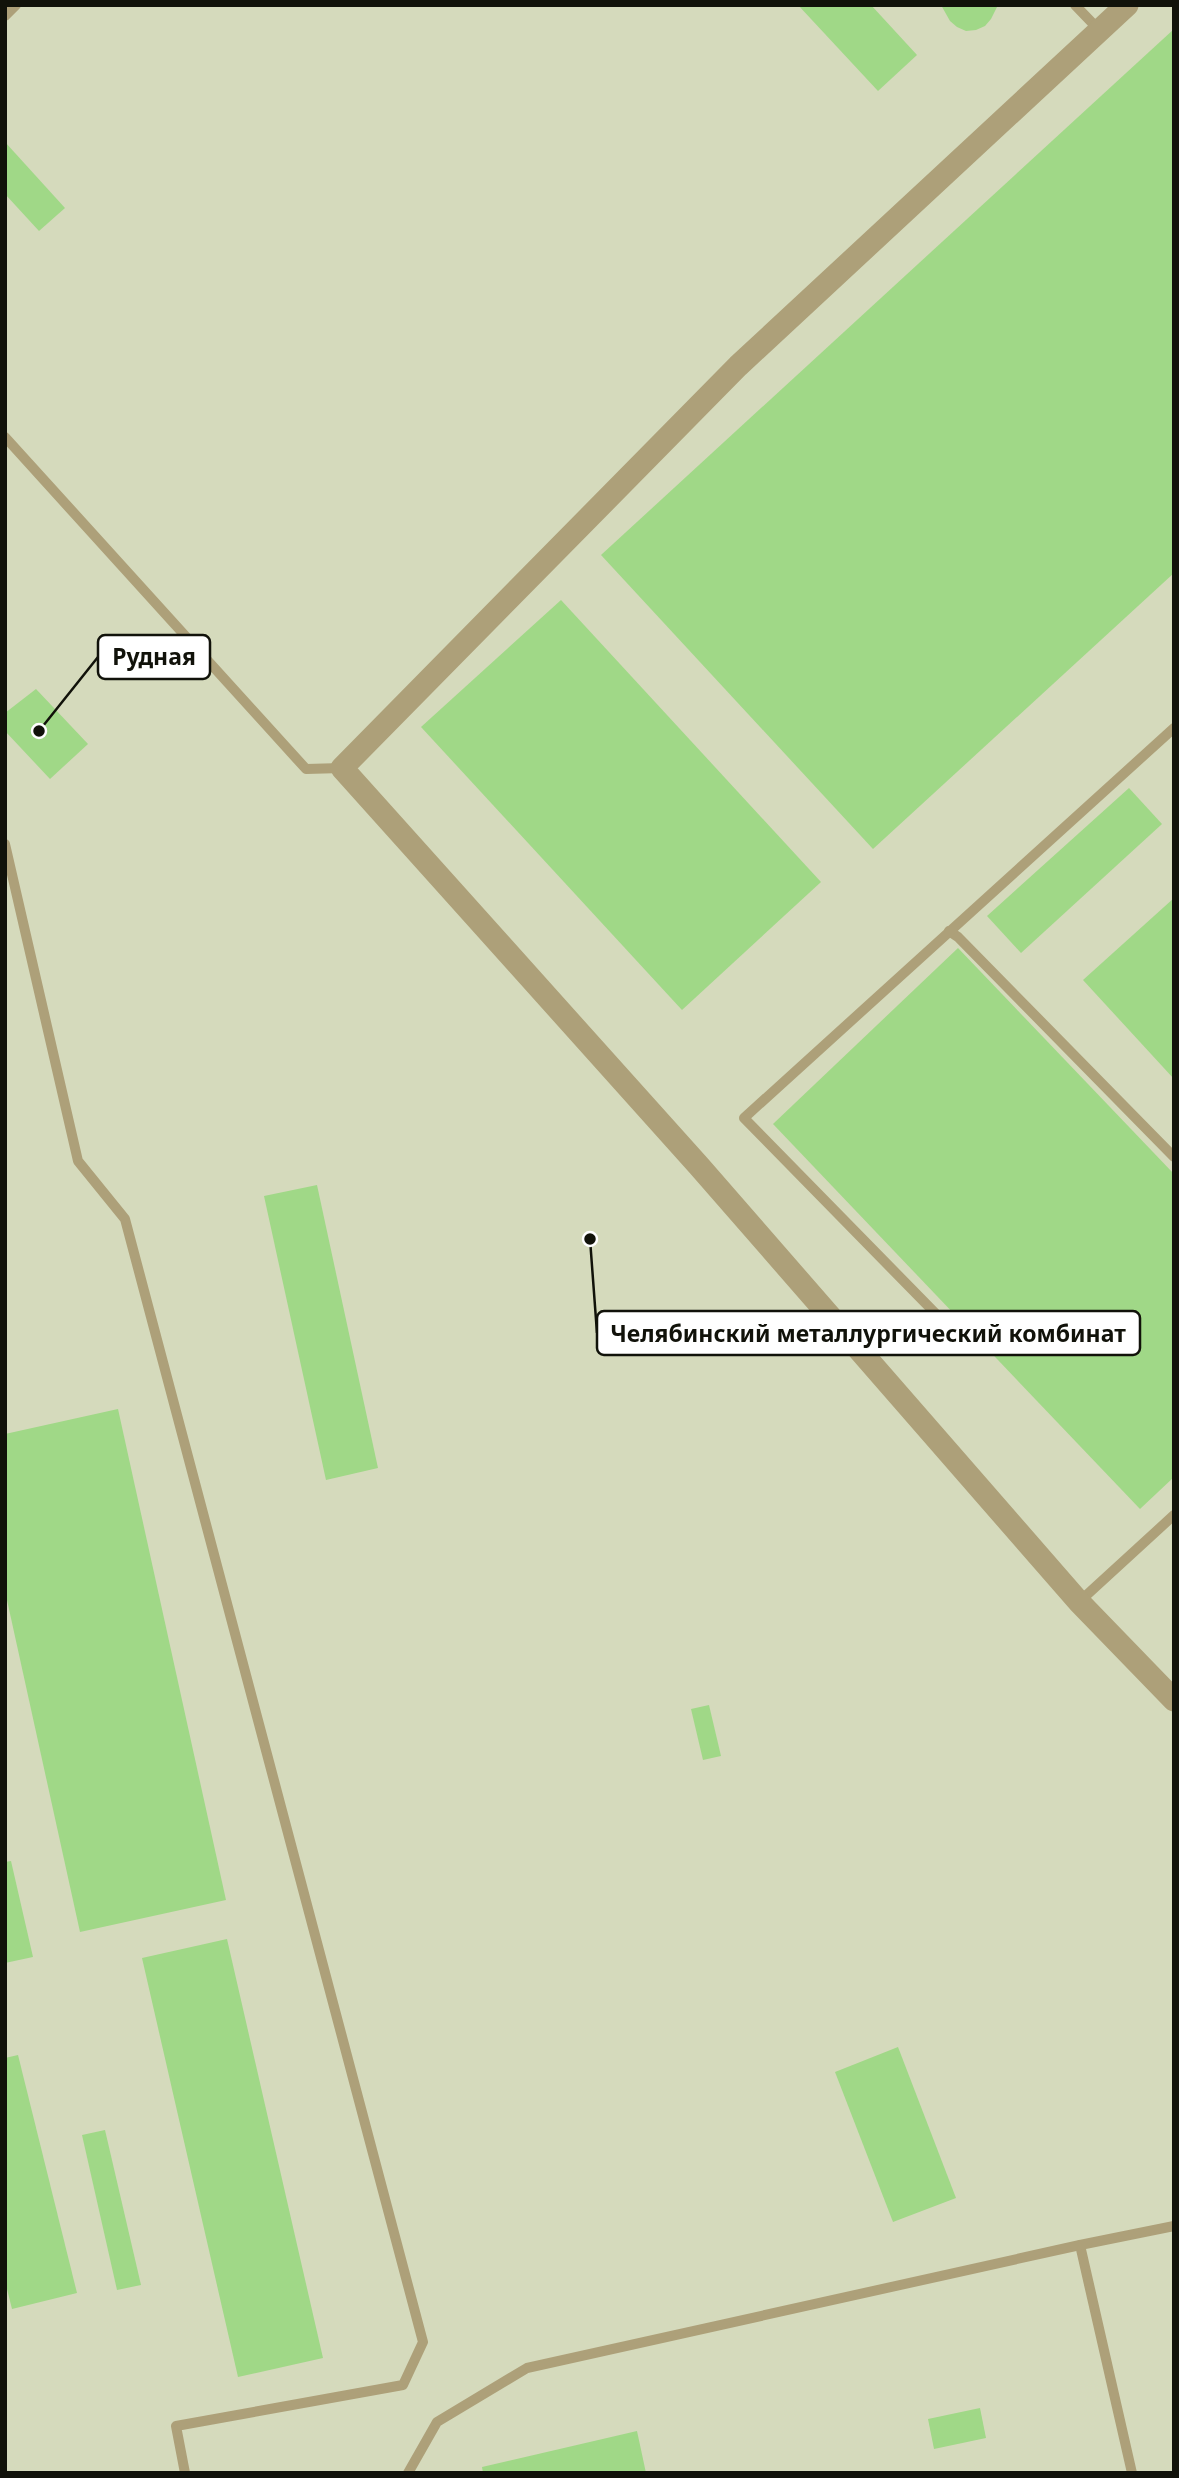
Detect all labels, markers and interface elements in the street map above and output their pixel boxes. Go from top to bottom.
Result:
callout: Рудная [98,635,210,679]
text: Рудная [112,640,196,672]
callout: Челябинский металлургический комбинат [597,1311,1140,1355]
text: Челябинский металлургический комбинат [610,1317,1126,1349]

